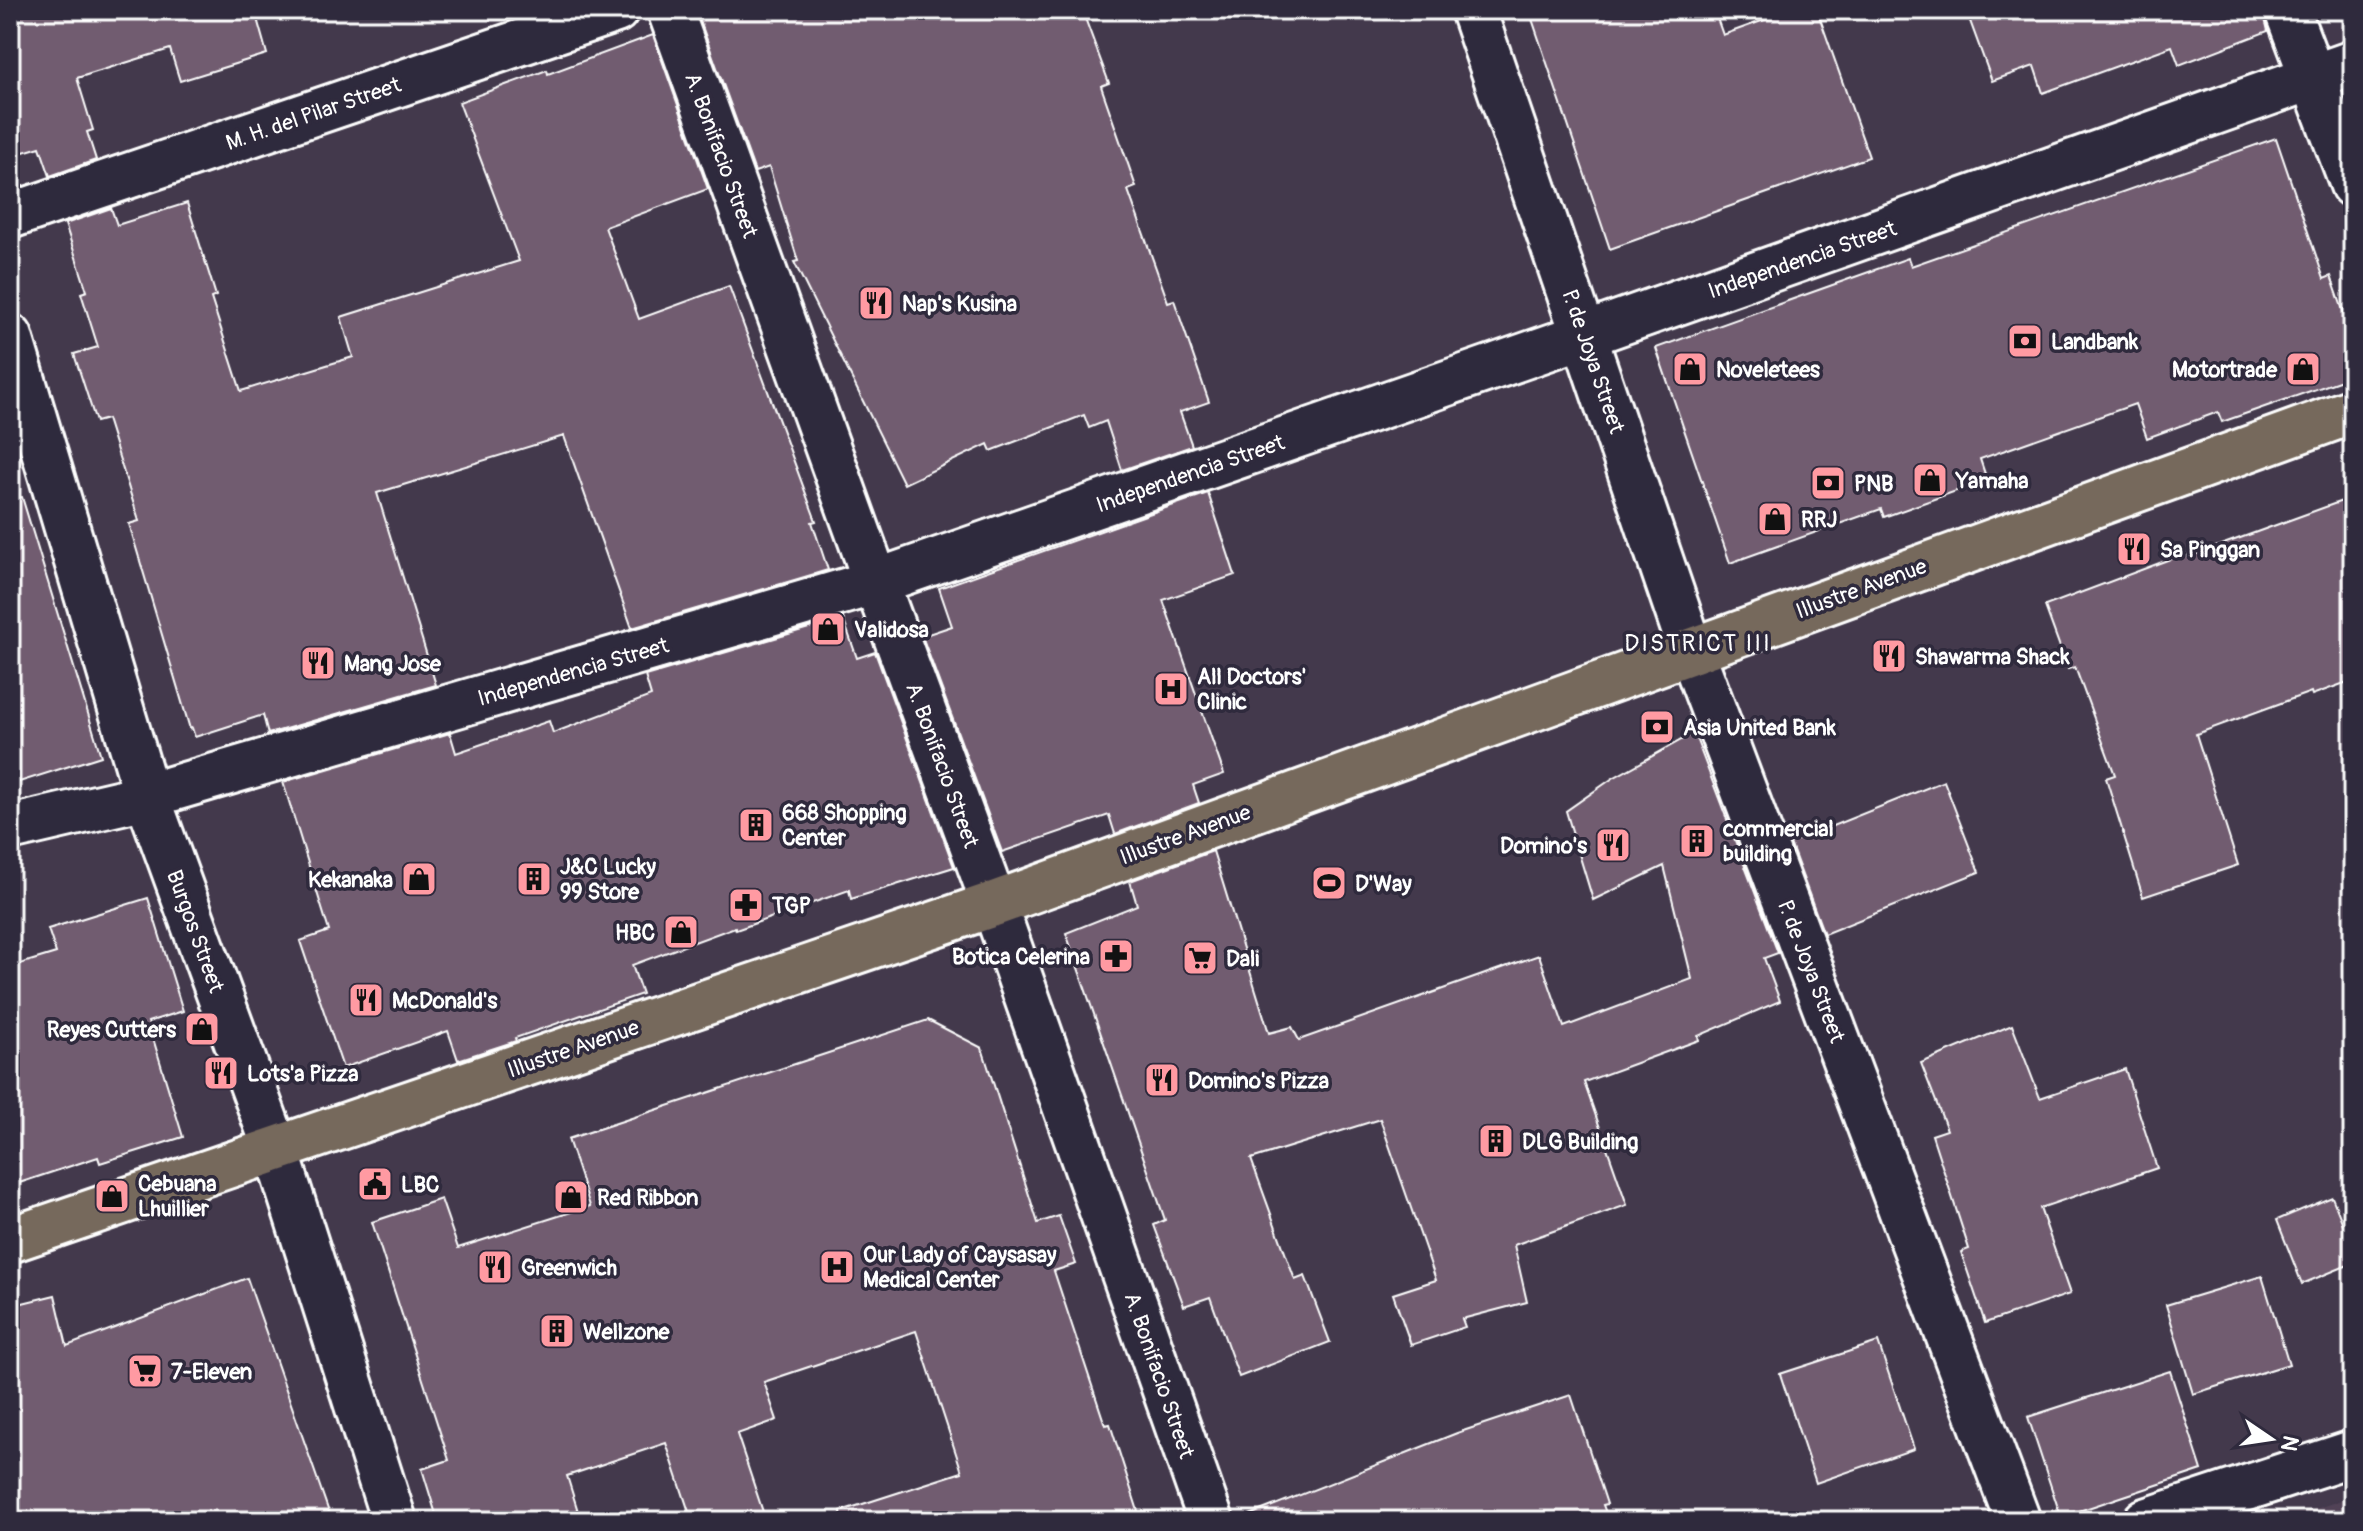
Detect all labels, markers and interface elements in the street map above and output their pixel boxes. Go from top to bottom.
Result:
street label: A. Bonifacio Street [678,69,764,242]
street label: M. H. del Pilar Street [222,71,405,157]
street label: Independencia Street [1704,215,1900,305]
restaurant icon: Nap's Kusina [857,284,895,322]
street label: P. de Joya Street [1555,286,1631,437]
place label: Nap's Kusina [902,290,1017,318]
bank icon: Landbank [2006,322,2044,360]
place label: Landbank [2051,328,2139,356]
shop icon: Noveletees [1671,350,1709,388]
shop icon: Motortrade [2284,350,2322,388]
place label: Noveletees [1716,356,1820,384]
place label: Motortrade [2172,356,2278,384]
street label: Independencia Street [1092,429,1288,519]
shop icon: Yamaha [1911,461,1949,499]
bank icon: PNB [1809,464,1847,502]
place label: Yamaha [1955,467,2028,495]
place label: PNB [1854,470,1893,498]
shop icon: RRJ [1756,500,1794,538]
place label: RRJ [1801,506,1837,534]
restaurant icon: Sa Pinggan [2115,530,2153,568]
place label: Sa Pinggan [2160,536,2260,564]
street label: Illustre Avenue [1792,552,1931,626]
shop icon: Validosa [809,610,847,648]
place label: Validosa [854,616,929,644]
district label: DISTRICT III [1624,629,1772,658]
street label: Independencia Street [475,631,672,713]
restaurant icon: Shawarma Shack [1870,637,1908,675]
place label: Shawarma Shack [1915,643,2070,671]
restaurant icon: Mang Jose [299,644,337,682]
place label: Mang Jose [344,650,442,678]
place label: All Doctors' Clinic [1197,663,1306,716]
hospital icon: All Doctors' Clinic [1152,670,1190,708]
street label: A. Bonifacio Street [899,679,985,852]
bank icon: Asia United Bank [1638,708,1676,746]
place label: Asia United Bank [1683,714,1837,742]
street label: Illustre Avenue [1116,798,1255,872]
place label: 668 Shopping Center [782,799,907,852]
building icon: 668 Shopping Center [737,806,775,844]
place label: commercial building [1722,815,1834,868]
building icon: commercial building [1678,822,1716,860]
restaurant icon: Domino's [1594,826,1632,864]
place label: Domino's [1500,832,1587,860]
place label: J&C Lucky 99 Store [560,853,656,906]
shop icon: Kekanaka [400,860,438,898]
building icon: J&C Lucky 99 Store [515,860,553,898]
sports icon: D'Way [1310,864,1348,902]
street label: Burgos Street [160,866,230,997]
place label: Kekanaka [308,866,393,894]
place label: D'Way [1355,870,1412,898]
pharmacy icon: TGP [727,886,765,924]
place label: TGP [771,892,811,920]
street label: P. de Joya Street [1771,896,1851,1047]
shop icon: HBC [662,913,700,951]
place label: HBC [615,919,655,947]
pharmacy icon: Botica Celerina [1097,937,1135,975]
supermarket icon: Dali [1181,939,1219,977]
place label: Botica Celerina [952,943,1090,971]
place label: Dali [1226,945,1259,973]
restaurant icon: McDonald's [347,981,385,1019]
place label: McDonald's [392,987,497,1015]
shop icon: Reyes Cutters [183,1010,221,1048]
street label: Illustre Avenue [504,1013,643,1085]
place label: Reyes Cutters [47,1016,176,1044]
restaurant icon: Lots'a Pizza [202,1054,240,1092]
place label: Lots'a Pizza [247,1060,359,1088]
restaurant icon: Domino's Pizza [1143,1061,1181,1099]
place label: Domino's Pizza [1188,1067,1329,1095]
building icon: DLG Building [1477,1122,1515,1160]
place label: DLG Building [1522,1128,1638,1156]
public building icon: LBC [356,1165,394,1203]
place label: Cebuana Lhuillier [138,1170,217,1223]
place label: LBC [401,1171,440,1199]
shop icon: Cebuana Lhuillier [93,1177,131,1215]
shop icon: Red Ribbon [552,1178,590,1216]
place label: Red Ribbon [597,1184,698,1212]
place label: Our Lady of Caysasay Medical Center [863,1241,1057,1294]
restaurant icon: Greenwich [476,1248,514,1286]
hospital icon: Our Lady of Caysasay Medical Center [818,1248,856,1286]
place label: Greenwich [521,1254,617,1282]
street label: A. Bonifacio Street [1118,1289,1201,1462]
building icon: Wellzone [538,1312,576,1350]
place label: Wellzone [583,1318,671,1346]
supermarket icon: 7-Eleven [126,1352,164,1390]
place label: 7-Eleven [171,1358,252,1386]
north arrow [2231,1399,2311,1479]
text: N [2274,1433,2305,1454]

